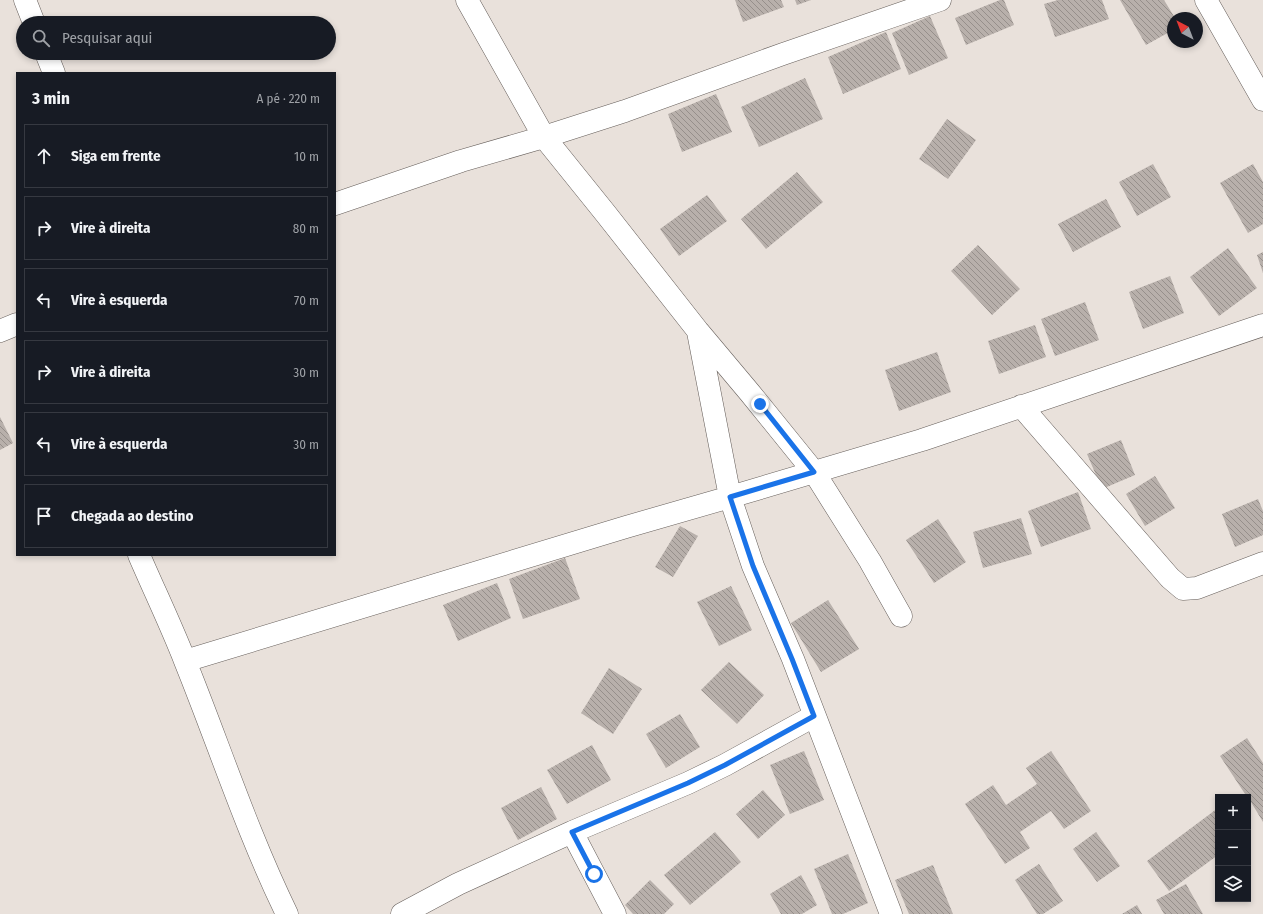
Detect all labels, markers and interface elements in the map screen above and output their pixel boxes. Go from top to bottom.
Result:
north arrow [1167,12,1203,48]
search box [16,16,336,60]
icon: search [30,27,52,49]
text: Pesquisar aqui [62,29,152,47]
text: 3 min [32,88,70,109]
text: A pé · 220 m [257,91,320,106]
icon: ahead [33,145,55,167]
text: Siga em frente [71,147,161,165]
text: 10 m [294,149,319,164]
icon: right [33,217,55,239]
text: Vire à direita [71,219,150,237]
text: 80 m [293,221,319,236]
icon: left [33,289,55,311]
text: Vire à esquerda [71,291,168,309]
text: 70 m [294,293,319,308]
icon: right [33,361,55,383]
text: Vire à direita [71,363,150,381]
text: 30 m [293,365,319,380]
route end [751,395,769,413]
icon: left [33,433,55,455]
text: Vire à esquerda [71,435,168,453]
text: 30 m [293,437,319,452]
icon: arrive [33,505,55,527]
text: Chegada ao destino [71,507,193,525]
map controls [1215,794,1251,902]
button: + [1215,794,1251,830]
button: − [1215,830,1251,866]
route start [585,865,603,883]
button: layers [1215,866,1251,902]

